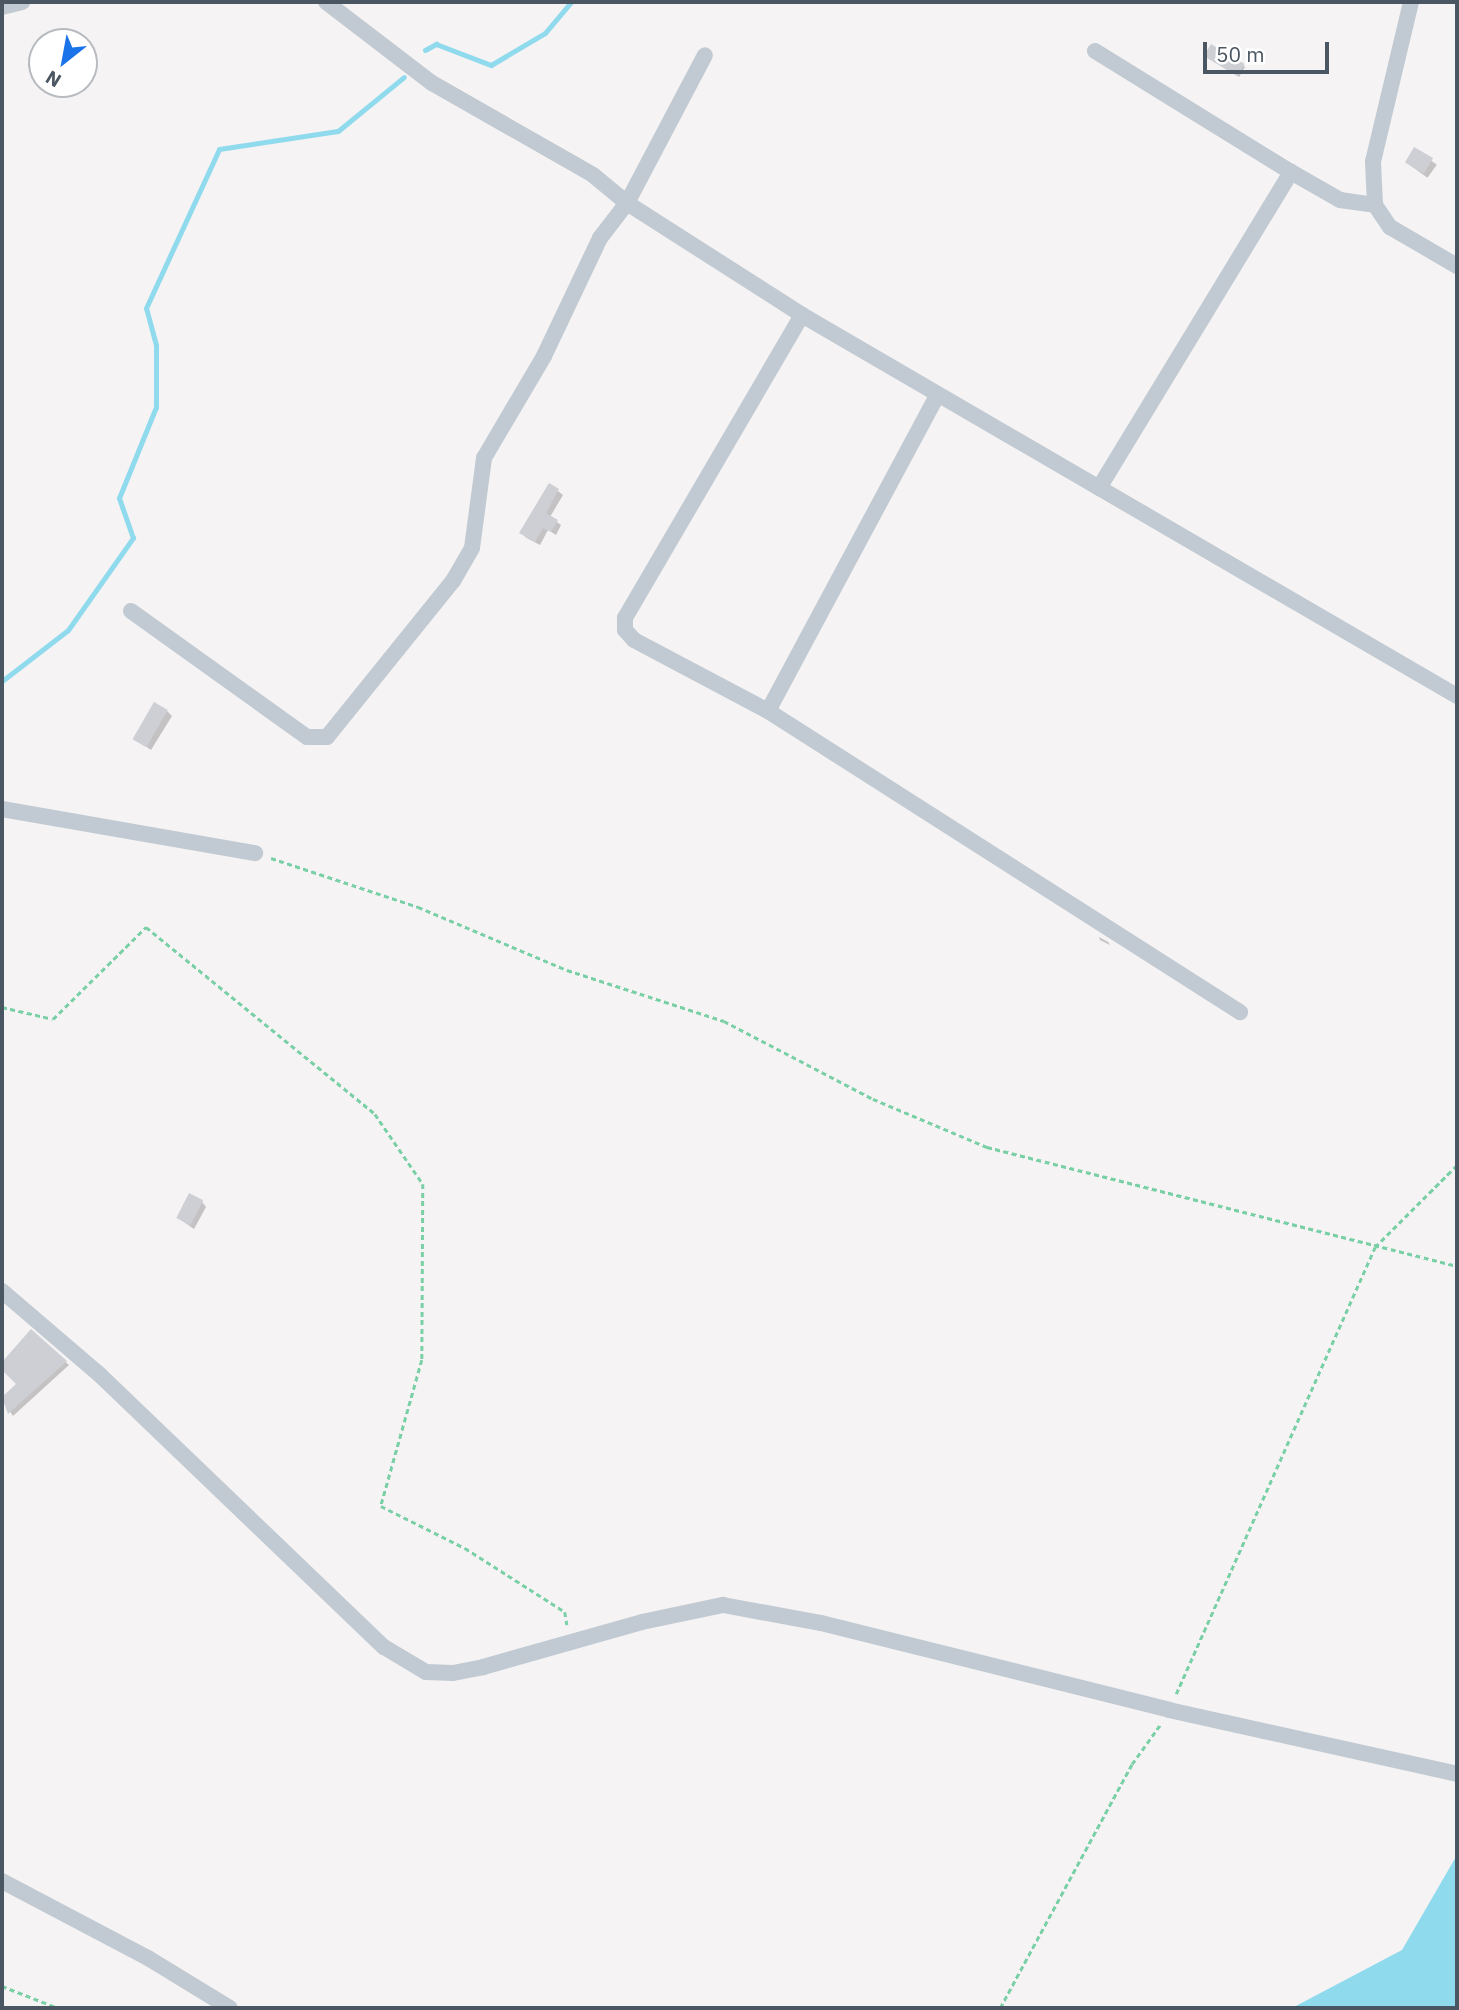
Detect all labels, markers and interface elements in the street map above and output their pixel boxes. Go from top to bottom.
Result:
north arrow [28,28,98,98]
scale bar [1207,28,1333,72]
text: 50 m [1216,40,1265,68]
text: N [41,65,65,93]

